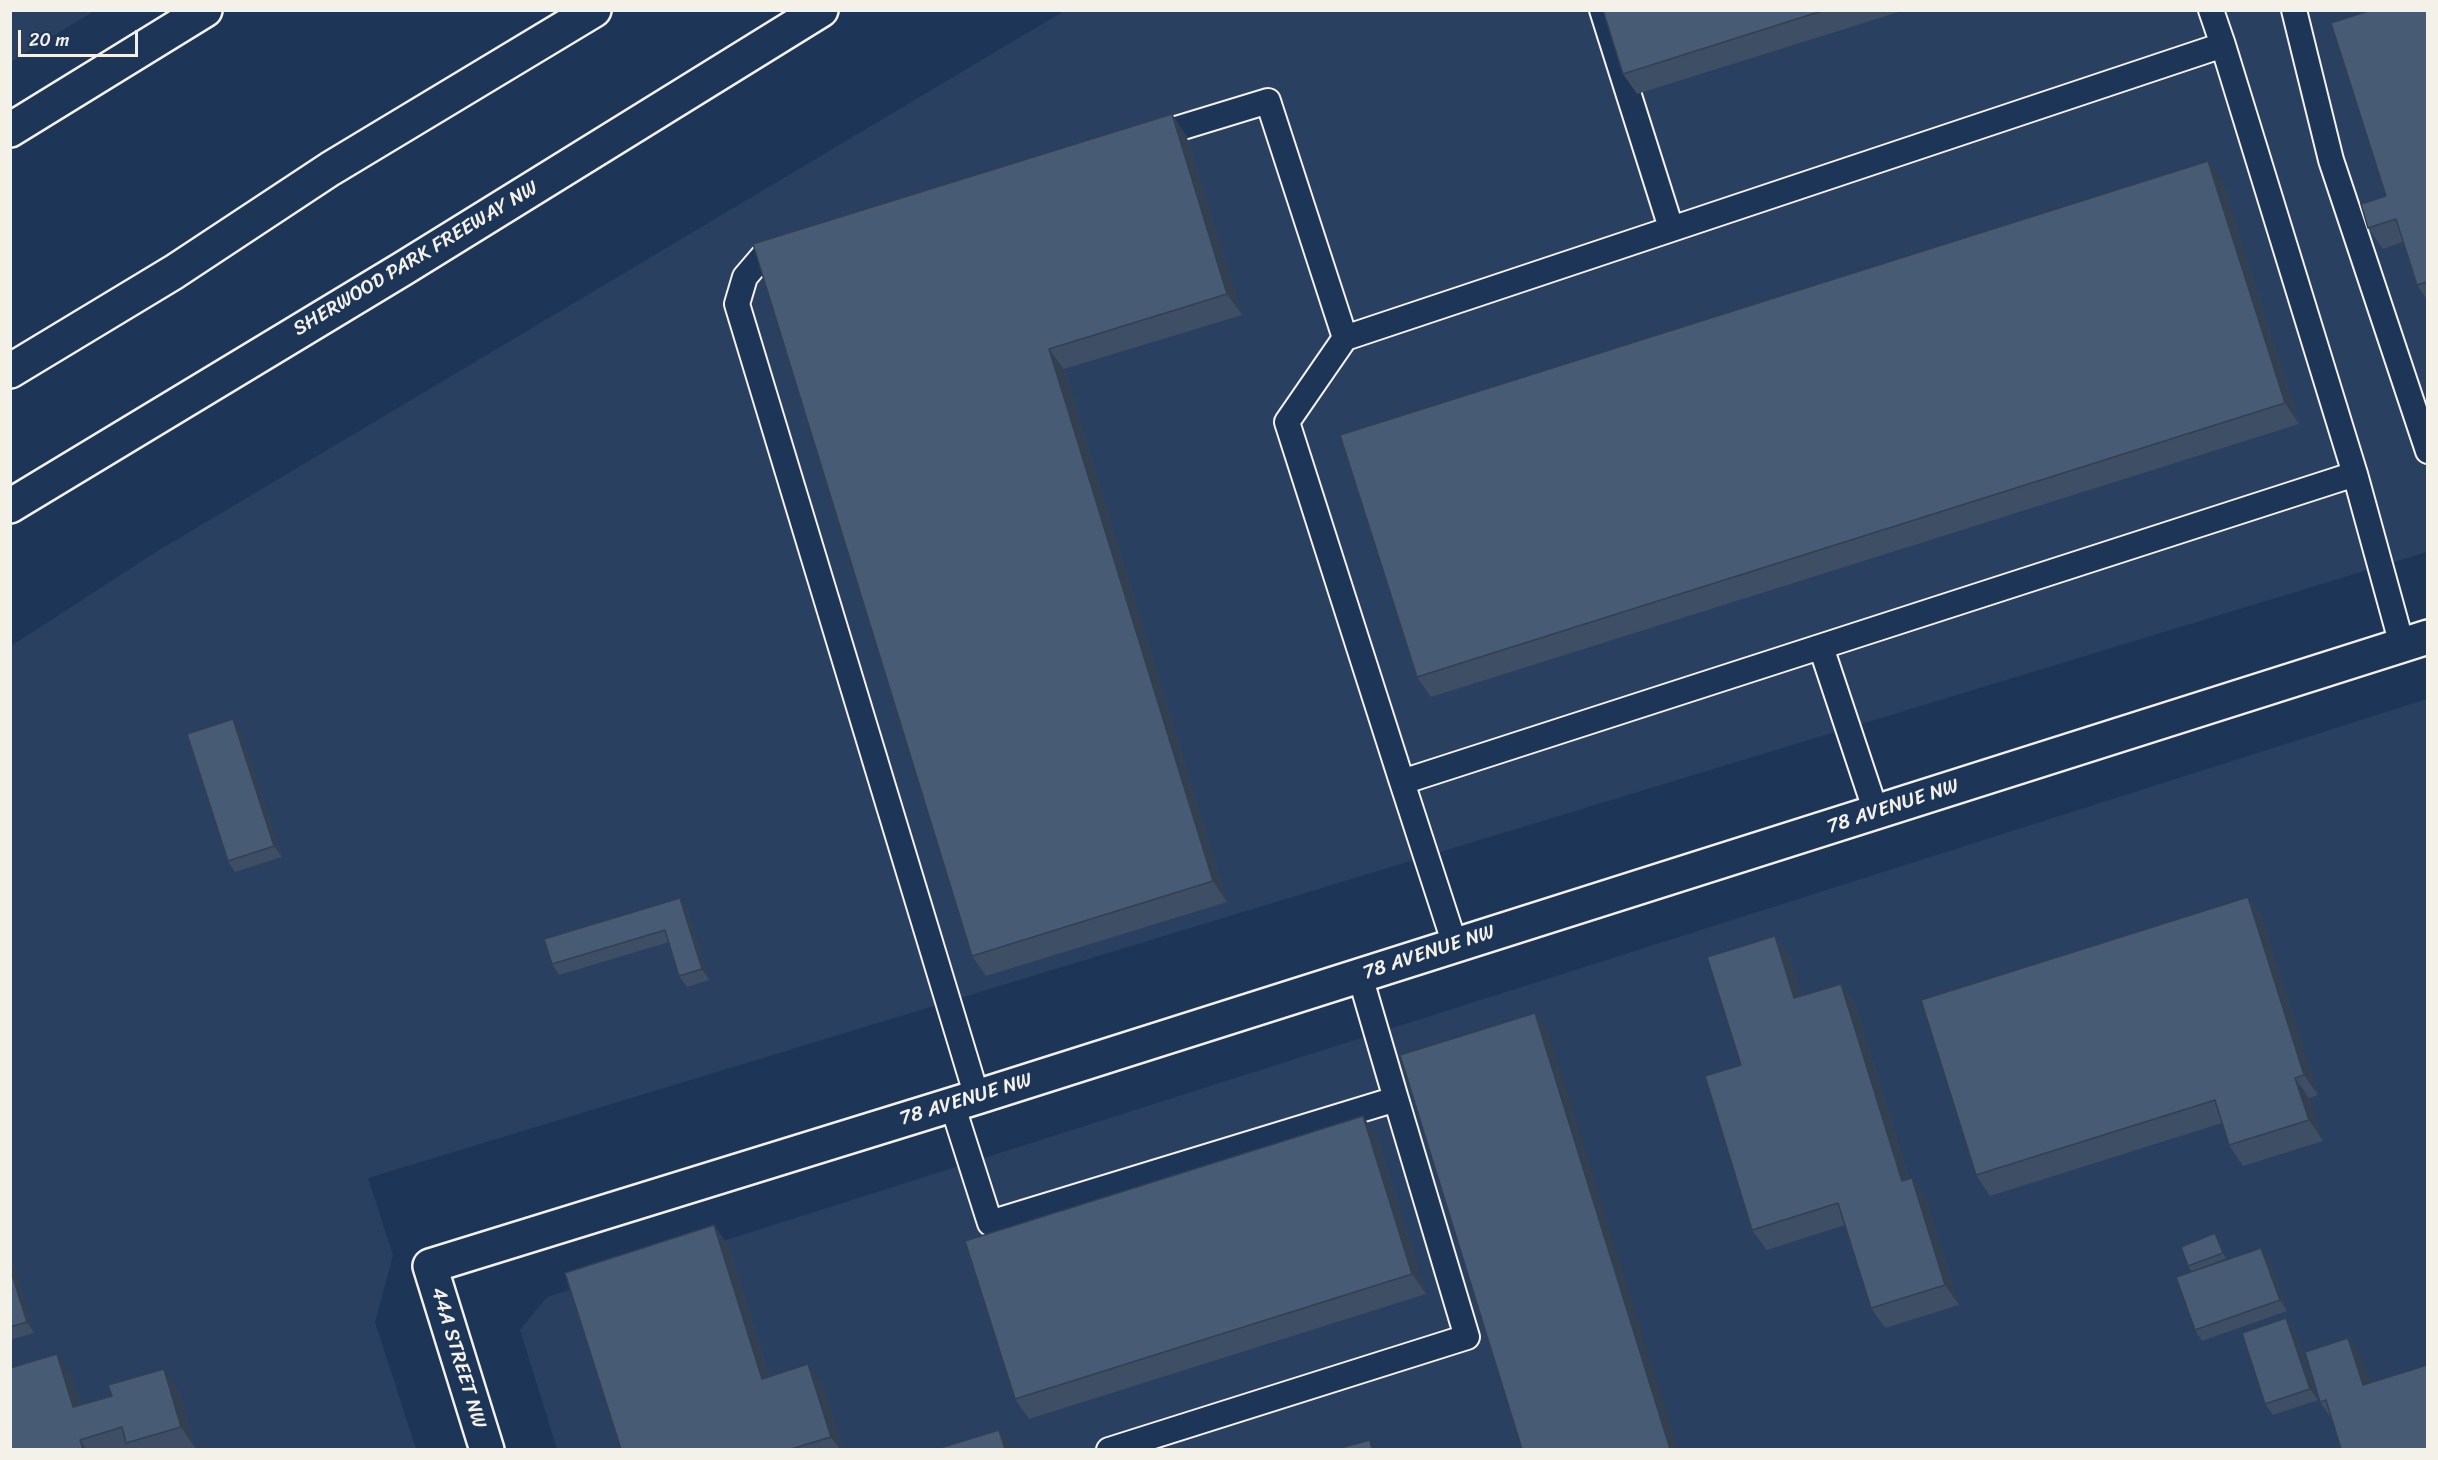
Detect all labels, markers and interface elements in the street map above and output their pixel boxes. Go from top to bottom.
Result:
scale bar [21,18,141,56]
text: 20 m [29,24,69,56]
street label: SHERWOOD PARK FREEWAY NW [289,176,543,342]
street label: 78 AVENUE NW [1824,774,1962,840]
street label: 78 AVENUE NW [1360,920,1498,986]
street label: 78 AVENUE NW [897,1068,1035,1132]
street label: 44A STREET NW [425,1284,491,1432]

